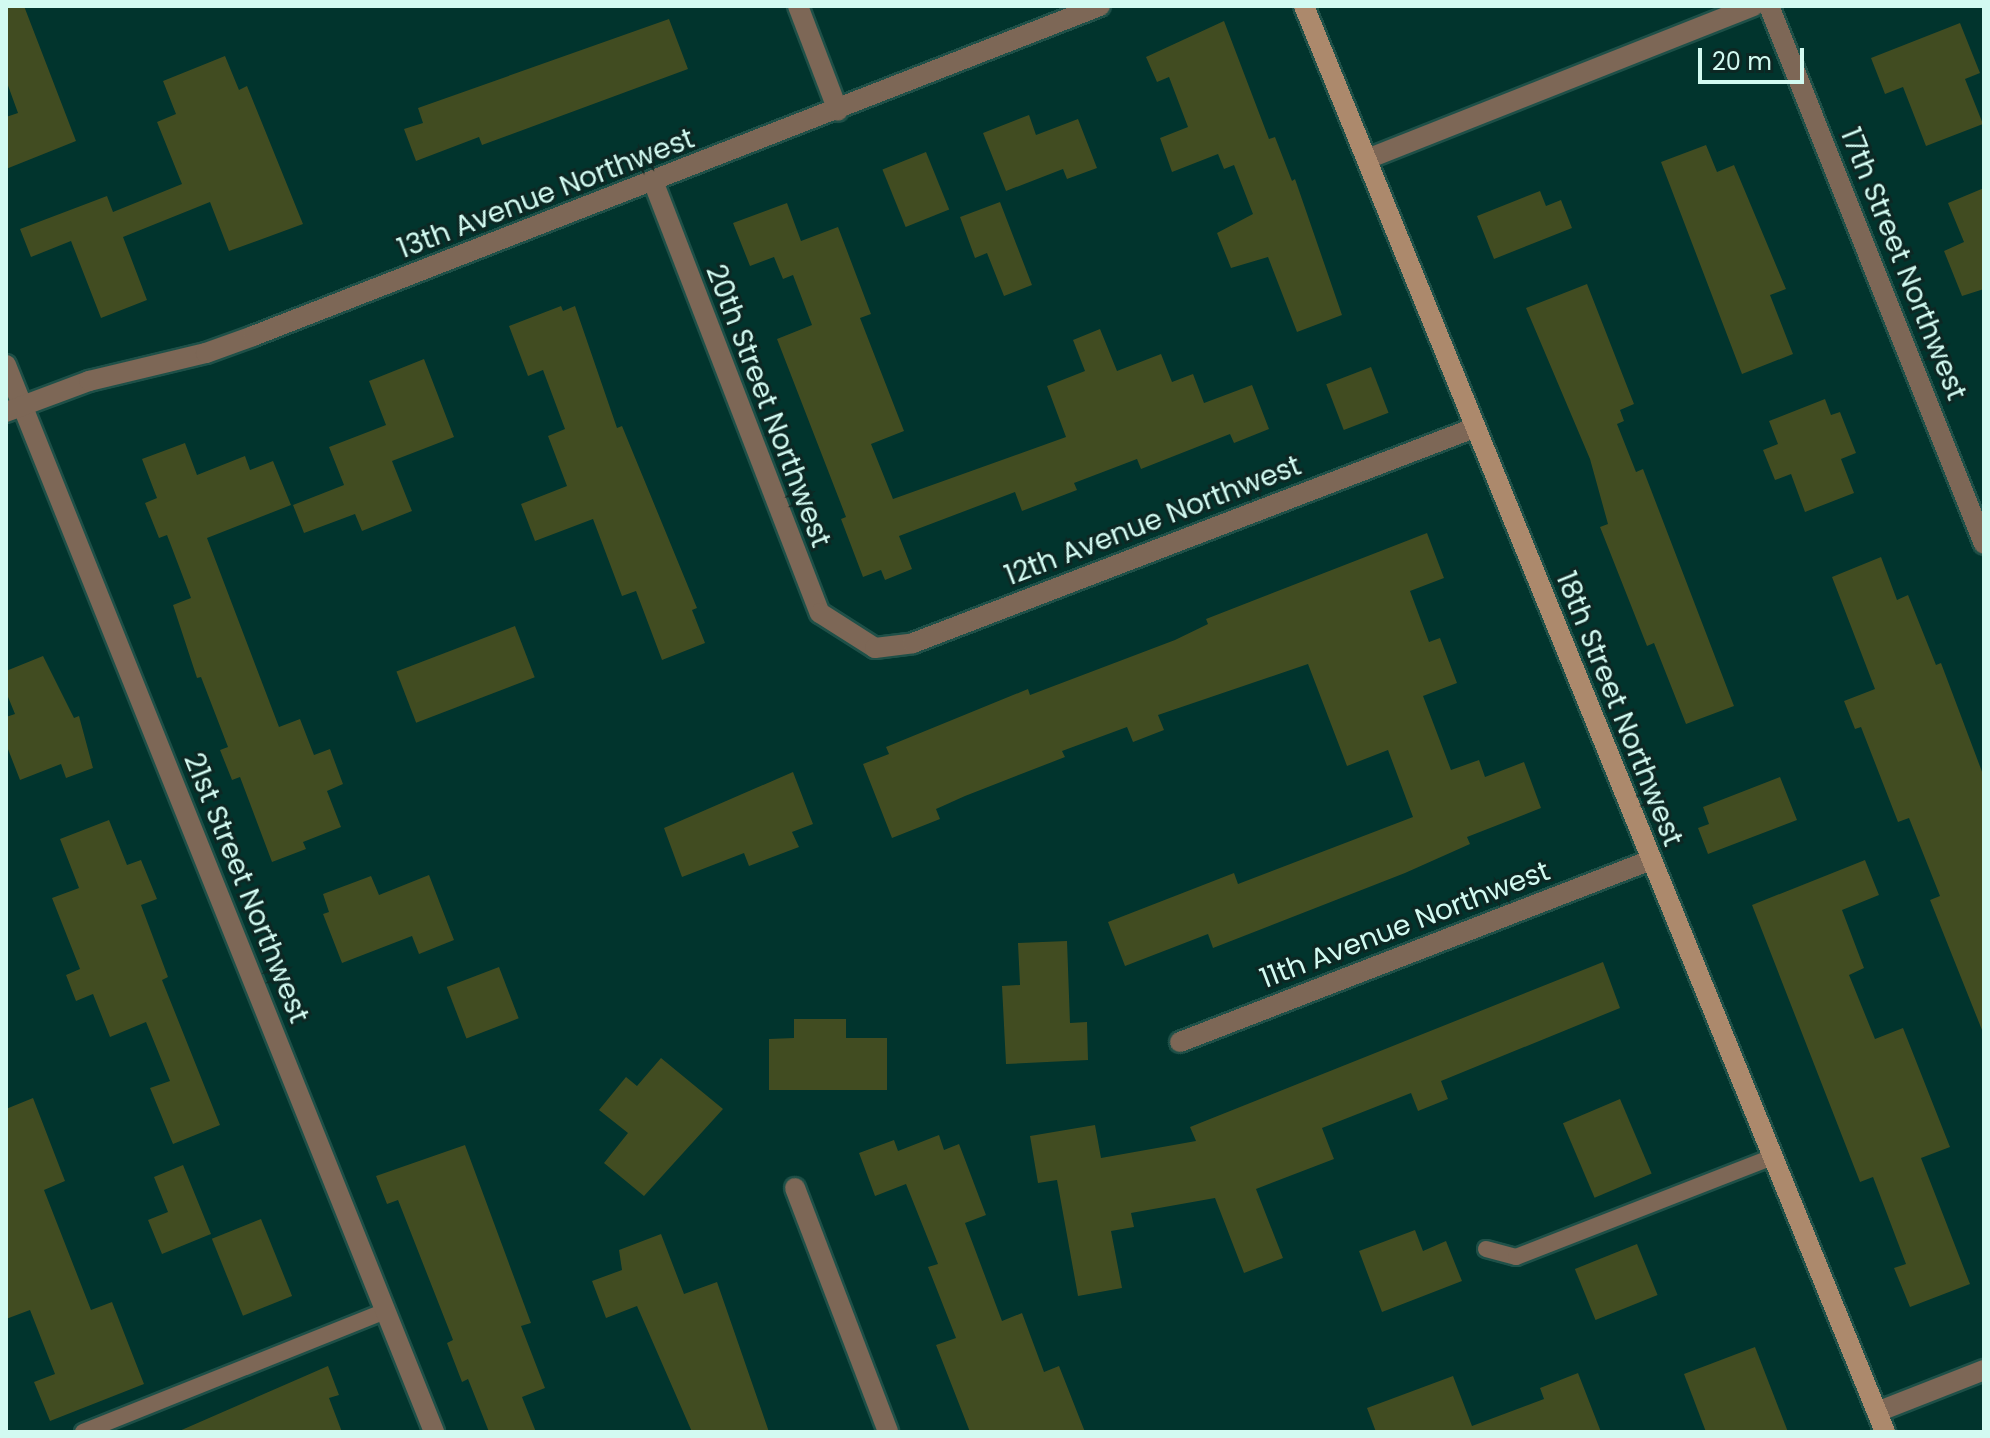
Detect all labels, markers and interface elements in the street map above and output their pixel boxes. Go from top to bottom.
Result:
scale bar [1702,32,1808,82]
text: 20 m [1712,45,1772,78]
street label: 13th Avenue Northwest [393,122,699,266]
street label: 17th Street Northwest [1833,123,1973,405]
street label: 20th Street Northwest [699,260,837,552]
street label: 12th Avenue Northwest [1000,449,1306,593]
street label: 18th Street Northwest [1549,567,1689,851]
street label: 21st Street Northwest [176,748,316,1028]
street label: 11th Avenue Northwest [1255,854,1555,996]

